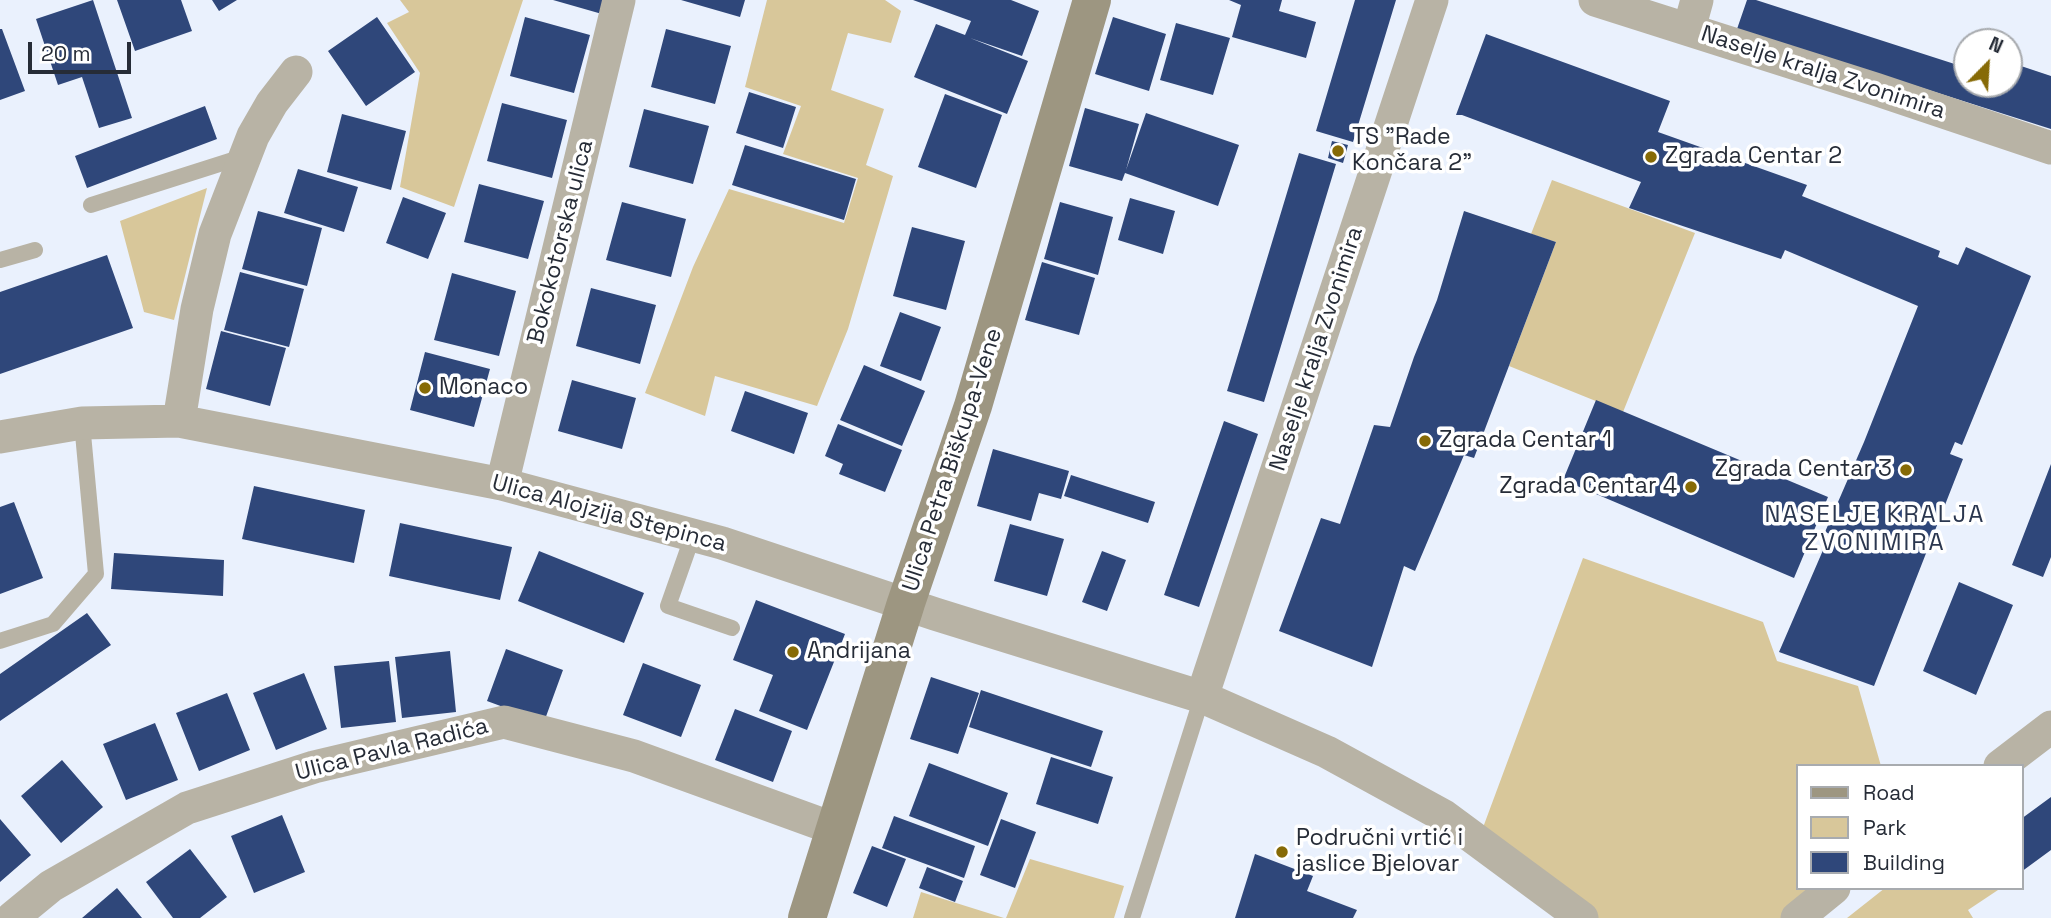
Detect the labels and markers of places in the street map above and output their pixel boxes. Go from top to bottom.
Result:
place label: TS "Rade Končara 2" [1352,124,1472,178]
marker: TS "Rade Končara 2" [1330,143,1346,159]
place label: Zgrada Centar 2 [1665,143,1842,171]
marker: Zgrada Centar 2 [1643,149,1659,165]
place label: Monaco [439,374,528,402]
marker: Monaco [417,380,433,396]
place label: Zgrada Centar 1 [1439,427,1612,455]
marker: Zgrada Centar 1 [1417,433,1433,449]
place label: Zgrada Centar 3 [1715,456,1892,484]
marker: Zgrada Centar 3 [1898,462,1914,478]
place label: Zgrada Centar 4 [1499,473,1677,501]
marker: Zgrada Centar 4 [1683,479,1699,495]
place label: Andrijana [807,638,911,666]
marker: Andrijana [785,644,801,660]
place label: Područni vrtić i jaslice Bjelovar [1296,825,1463,879]
marker: Područni vrtić i jaslice Bjelovar [1274,844,1290,860]

